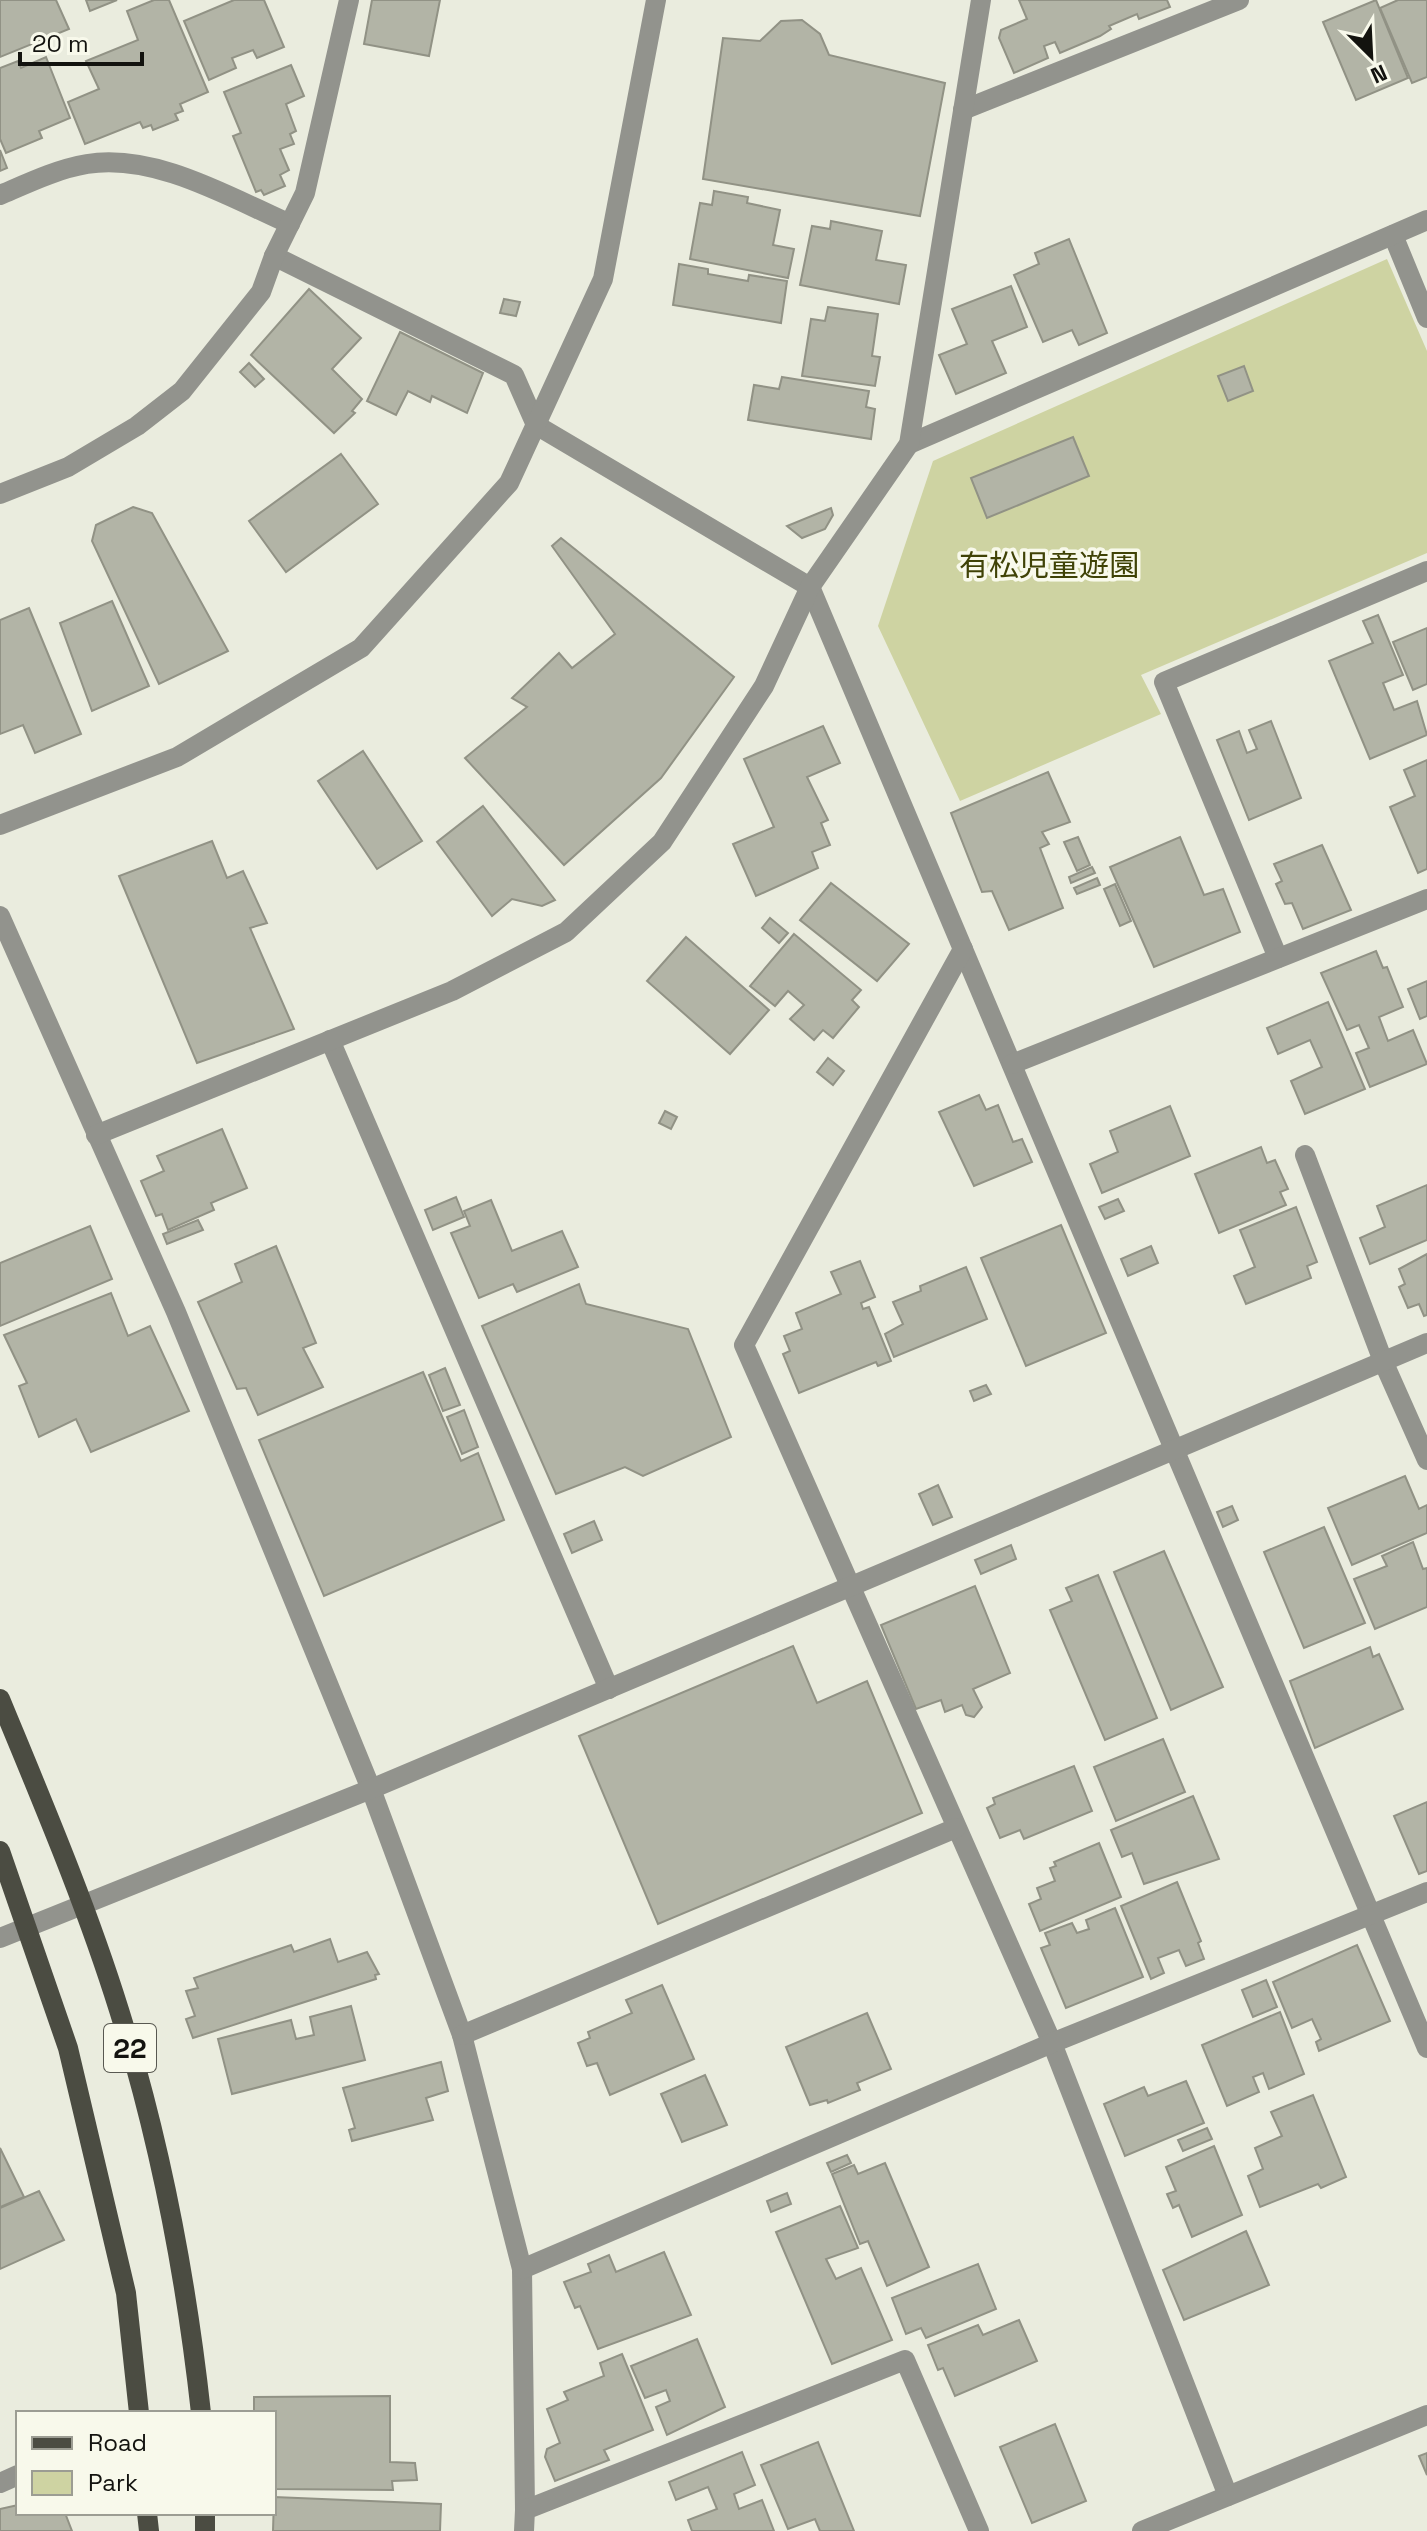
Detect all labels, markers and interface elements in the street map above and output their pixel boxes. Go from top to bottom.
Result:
scale bar [20,16,142,66]
north arrow [1331,16,1411,96]
text: 20 m [32,28,89,59]
text: N [1367,58,1392,90]
park label: 有松児童遊園 [959,546,1139,585]
road number: 22 [104,2024,156,2072]
legend [16,2411,276,2515]
text: Road [88,2427,147,2458]
text: Park [88,2467,138,2498]

